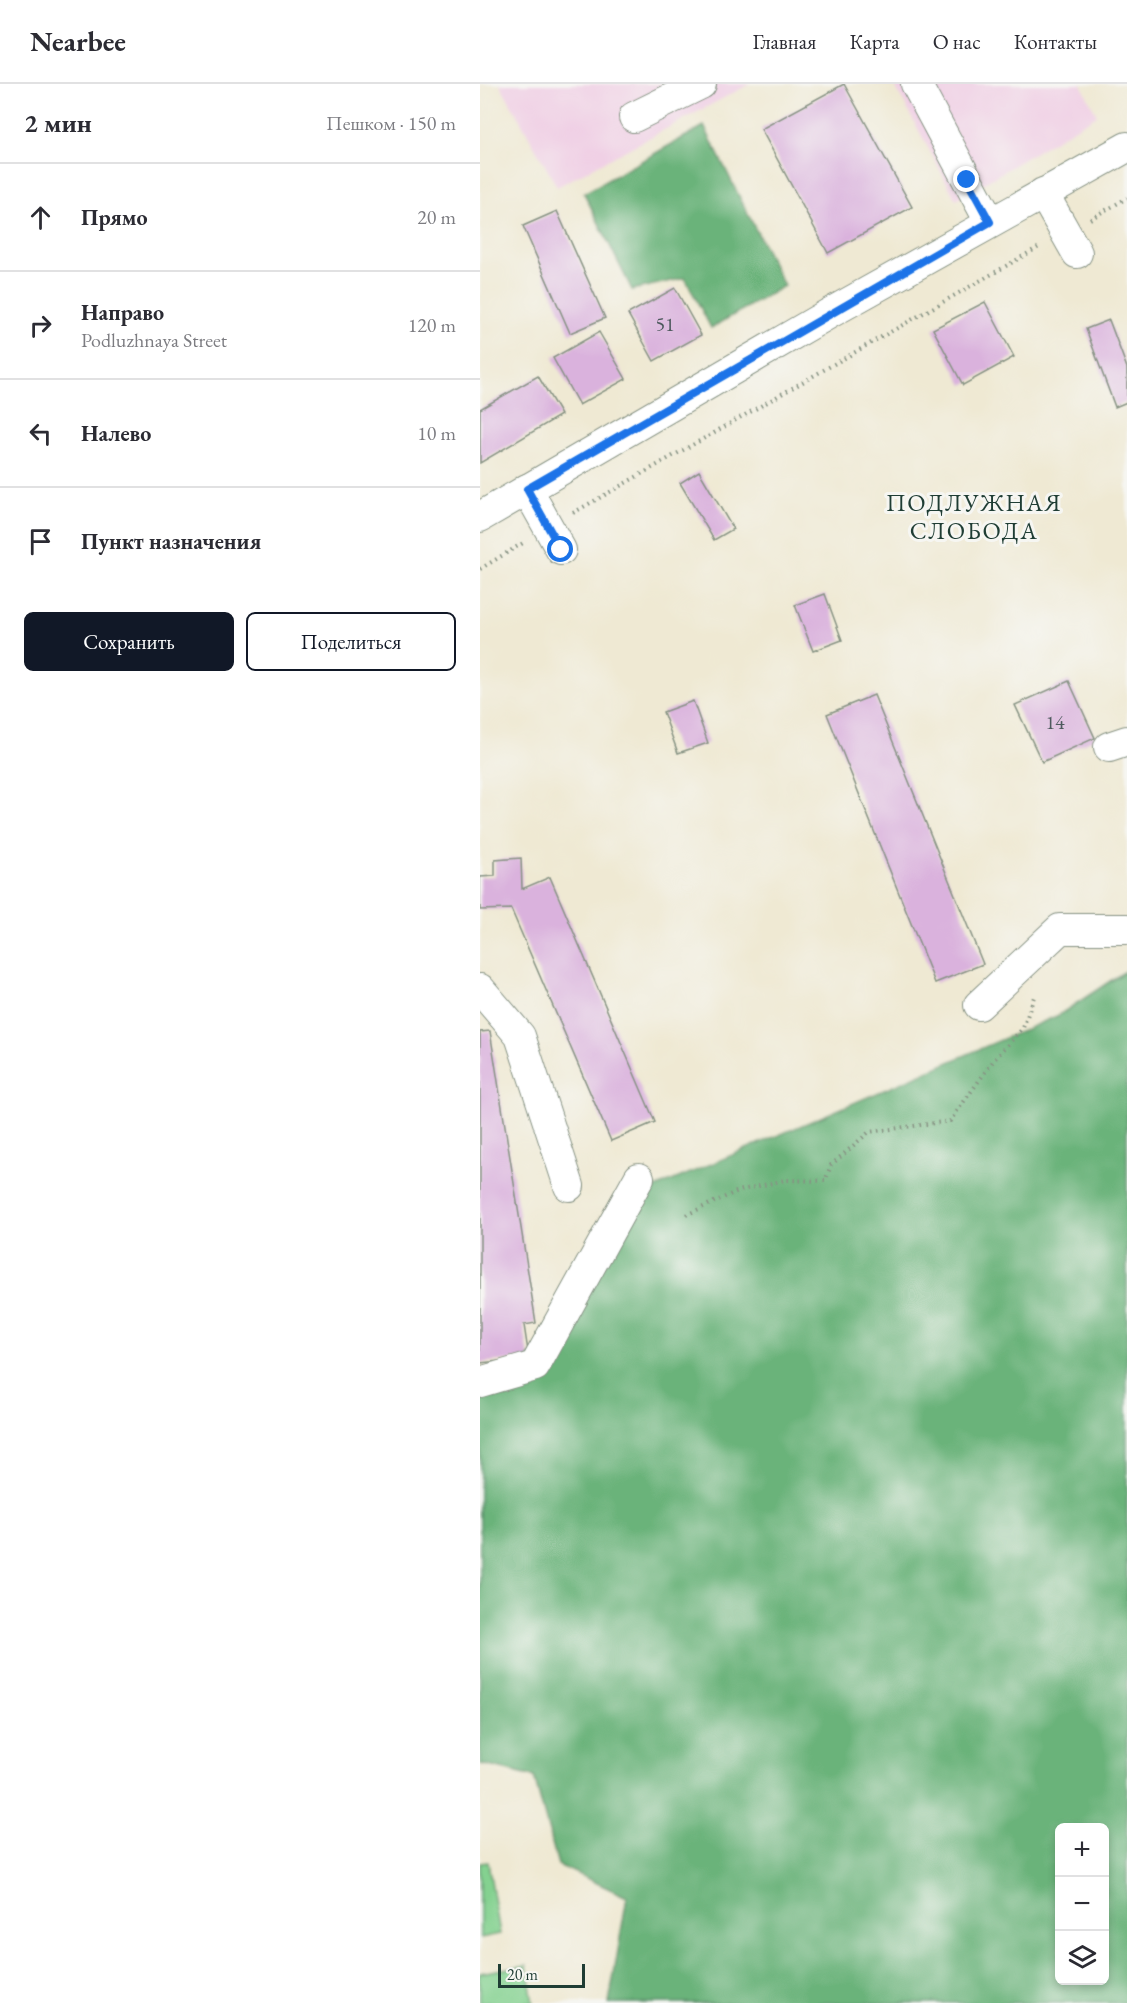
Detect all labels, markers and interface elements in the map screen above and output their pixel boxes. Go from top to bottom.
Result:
text: Nearbee [30,23,126,59]
text: Главная [752,28,816,55]
text: Карта [849,28,900,55]
text: О нас [933,28,981,55]
text: Контакты [1014,28,1097,55]
text: 2 мин [24,106,92,140]
text: Пешком · 150 m [326,110,456,136]
route end [953,166,979,192]
icon: ahead [24,201,57,234]
text: Прямо [81,203,148,232]
text: 20 m [417,204,456,230]
text: Направо [81,298,164,327]
icon: right [24,309,57,342]
house number: 51 [655,311,675,337]
text: 120 m [408,312,456,338]
text: Podluzhnaya Street [81,327,227,353]
icon: left [24,417,57,450]
text: Налево [81,419,151,448]
text: 10 m [417,420,456,446]
district label: ПОДЛУЖНАЯ СЛОБОДА [886,487,1062,546]
icon: arrive [24,525,57,558]
text: Пункт назначения [81,527,261,556]
route start [547,536,573,562]
button: Сохранить [24,612,234,671]
button: Поделиться [246,612,456,671]
house number: 14 [1045,709,1065,735]
map controls [1055,1823,1109,1985]
button: + [1055,1823,1109,1877]
button: − [1055,1877,1109,1931]
button: layers [1055,1931,1109,1985]
scale bar [498,1961,585,1988]
text: 20 m [507,1964,538,1985]

